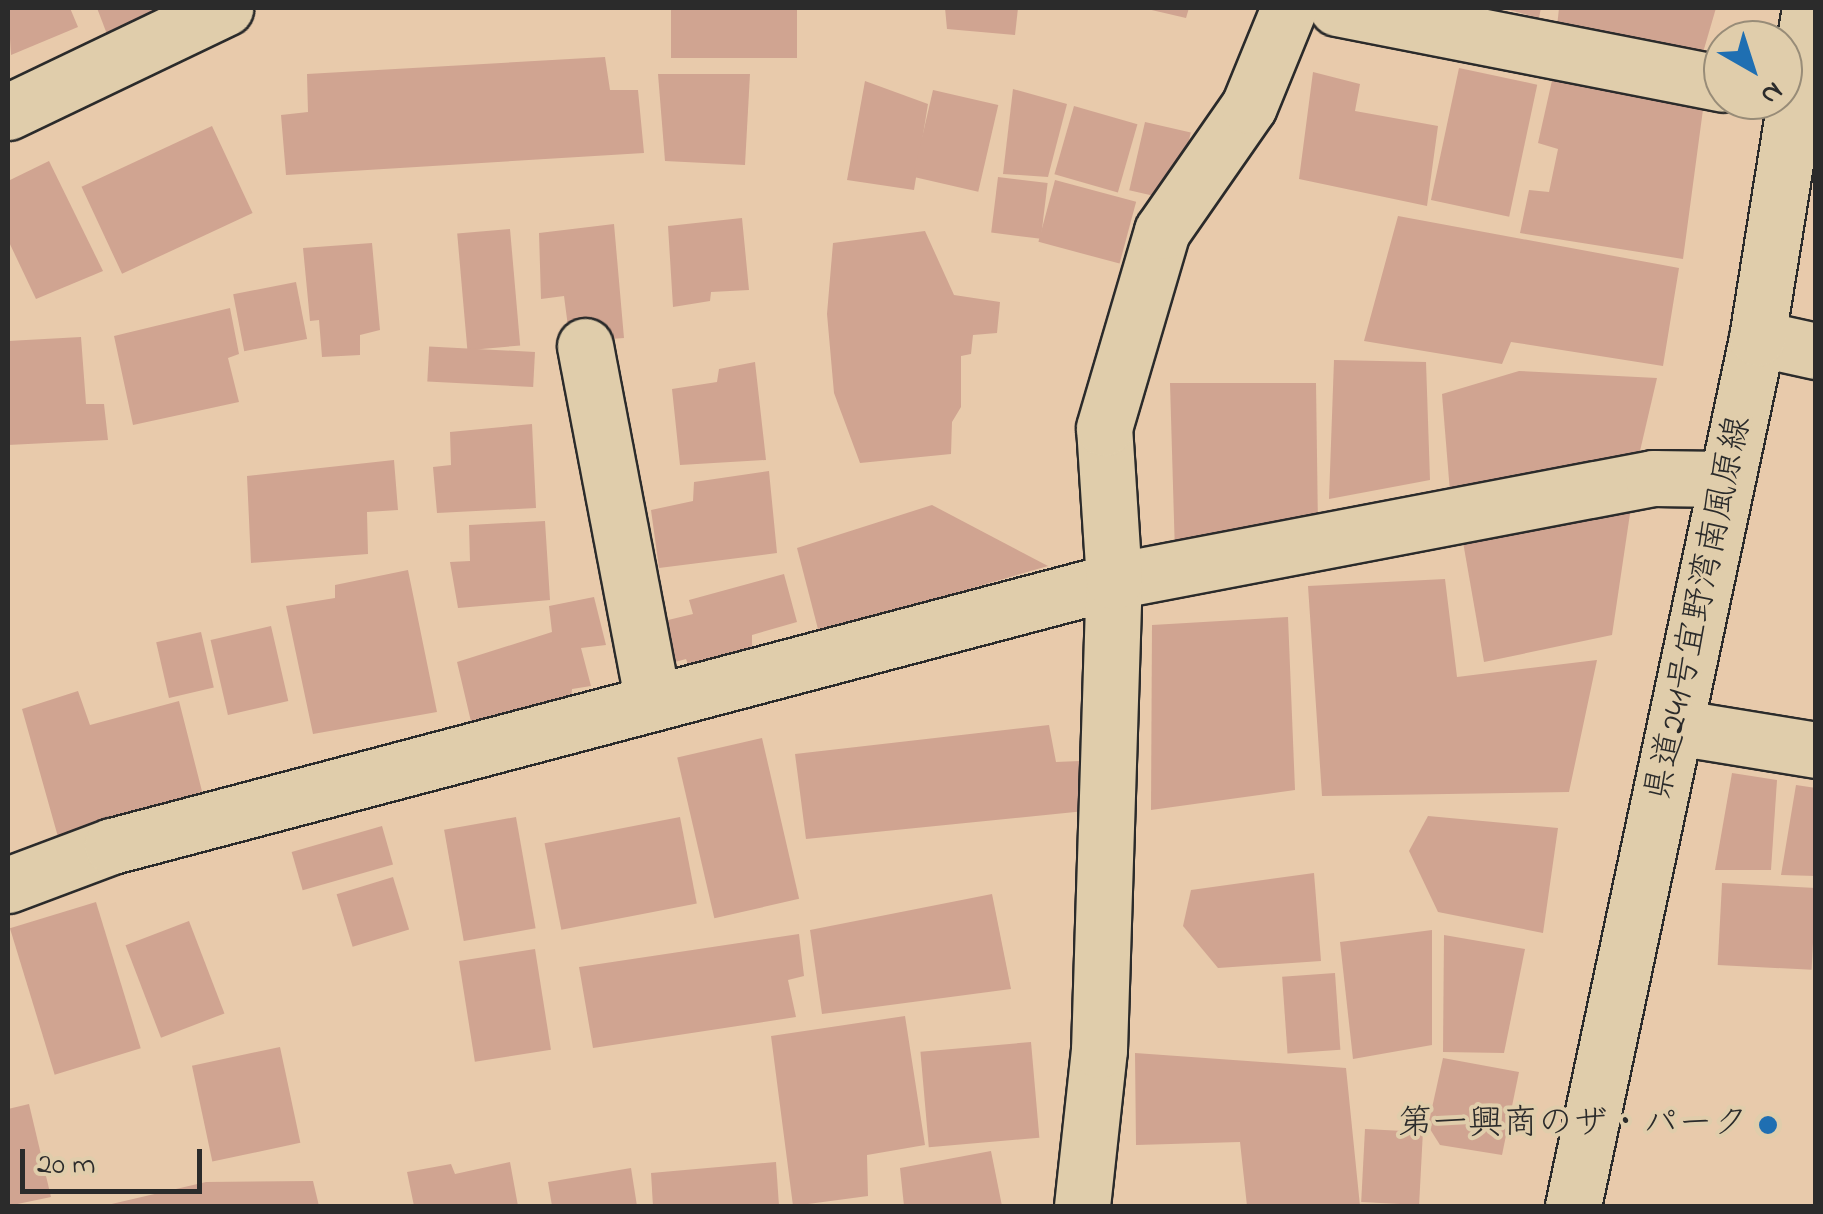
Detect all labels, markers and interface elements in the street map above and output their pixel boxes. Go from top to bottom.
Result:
north arrow [1703,20,1803,120]
text: N [1751,70,1791,114]
street label: 県道241号宜野湾南風原線 [1639,412,1761,806]
place label: 第一興商のザ・パーク [1398,1104,1748,1146]
marker: 第一興商のザ・パーク [1757,1114,1779,1136]
scale bar [25,1129,208,1191]
text: 20 m [37,1144,96,1188]

